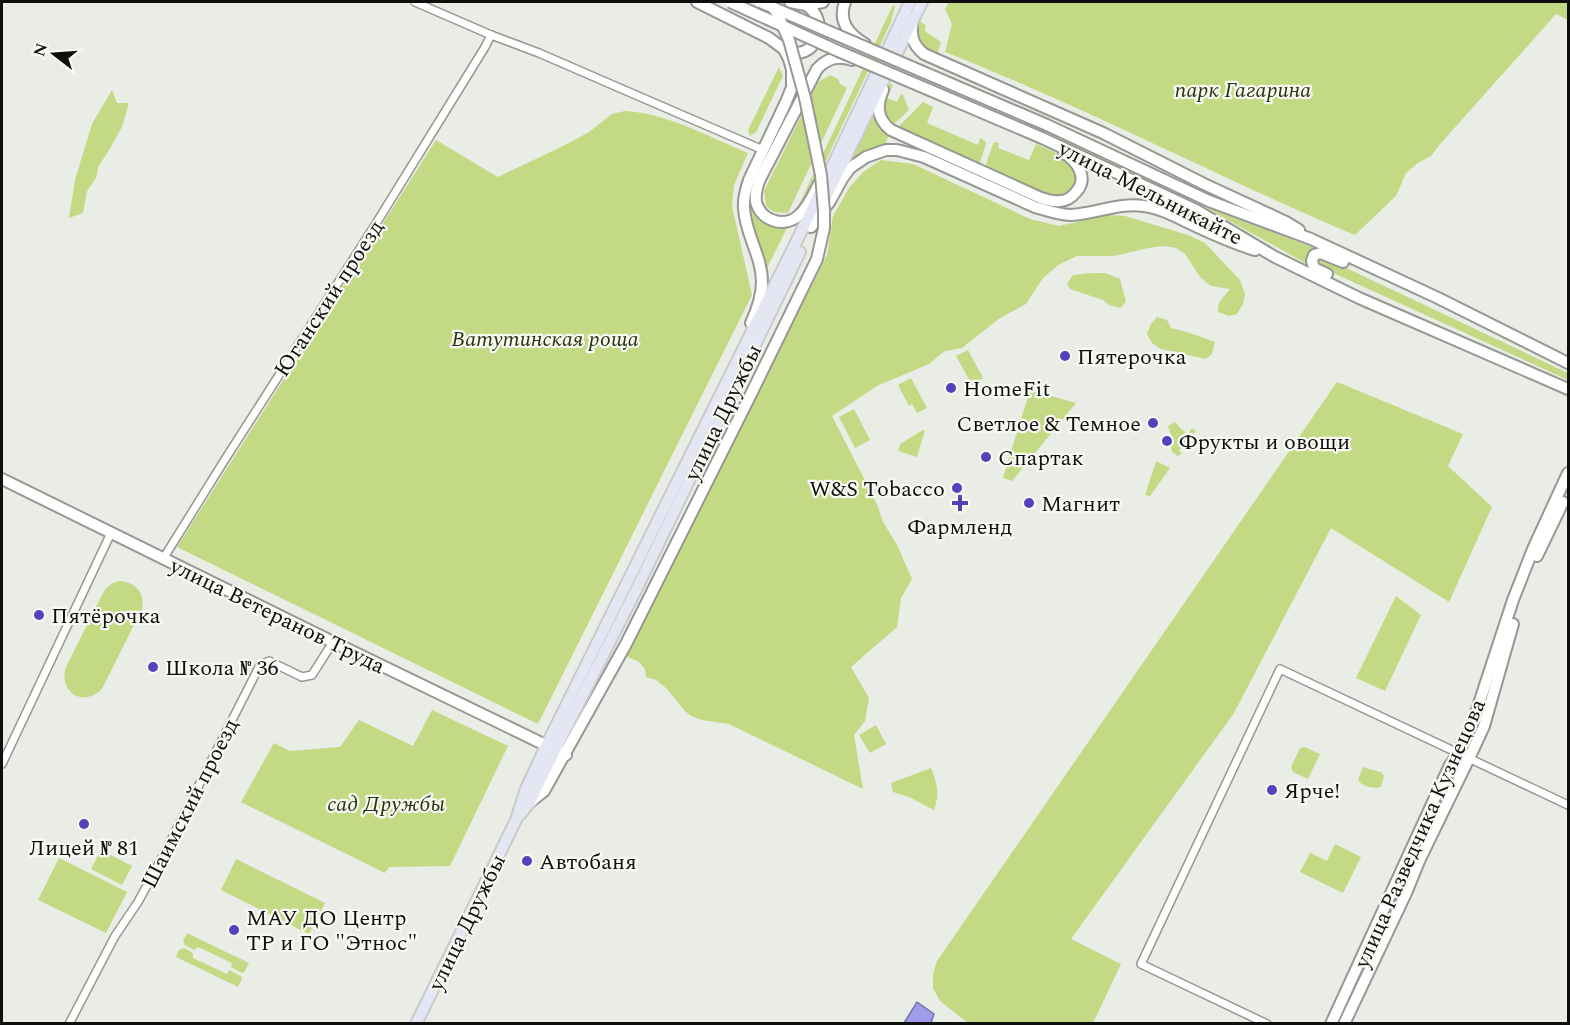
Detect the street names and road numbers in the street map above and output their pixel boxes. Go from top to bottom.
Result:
street label: улица Мельникайте [1051,132,1248,254]
street label: Юганский проезд [266,214,393,384]
street label: улица Дружбы [676,339,771,488]
street label: улица Ветеранов Труда [163,549,391,683]
street label: улица Разведчика Кузнецова [1345,693,1495,975]
street label: Шаимский проезд [133,713,248,895]
street label: улица Дружбы [420,849,515,998]

